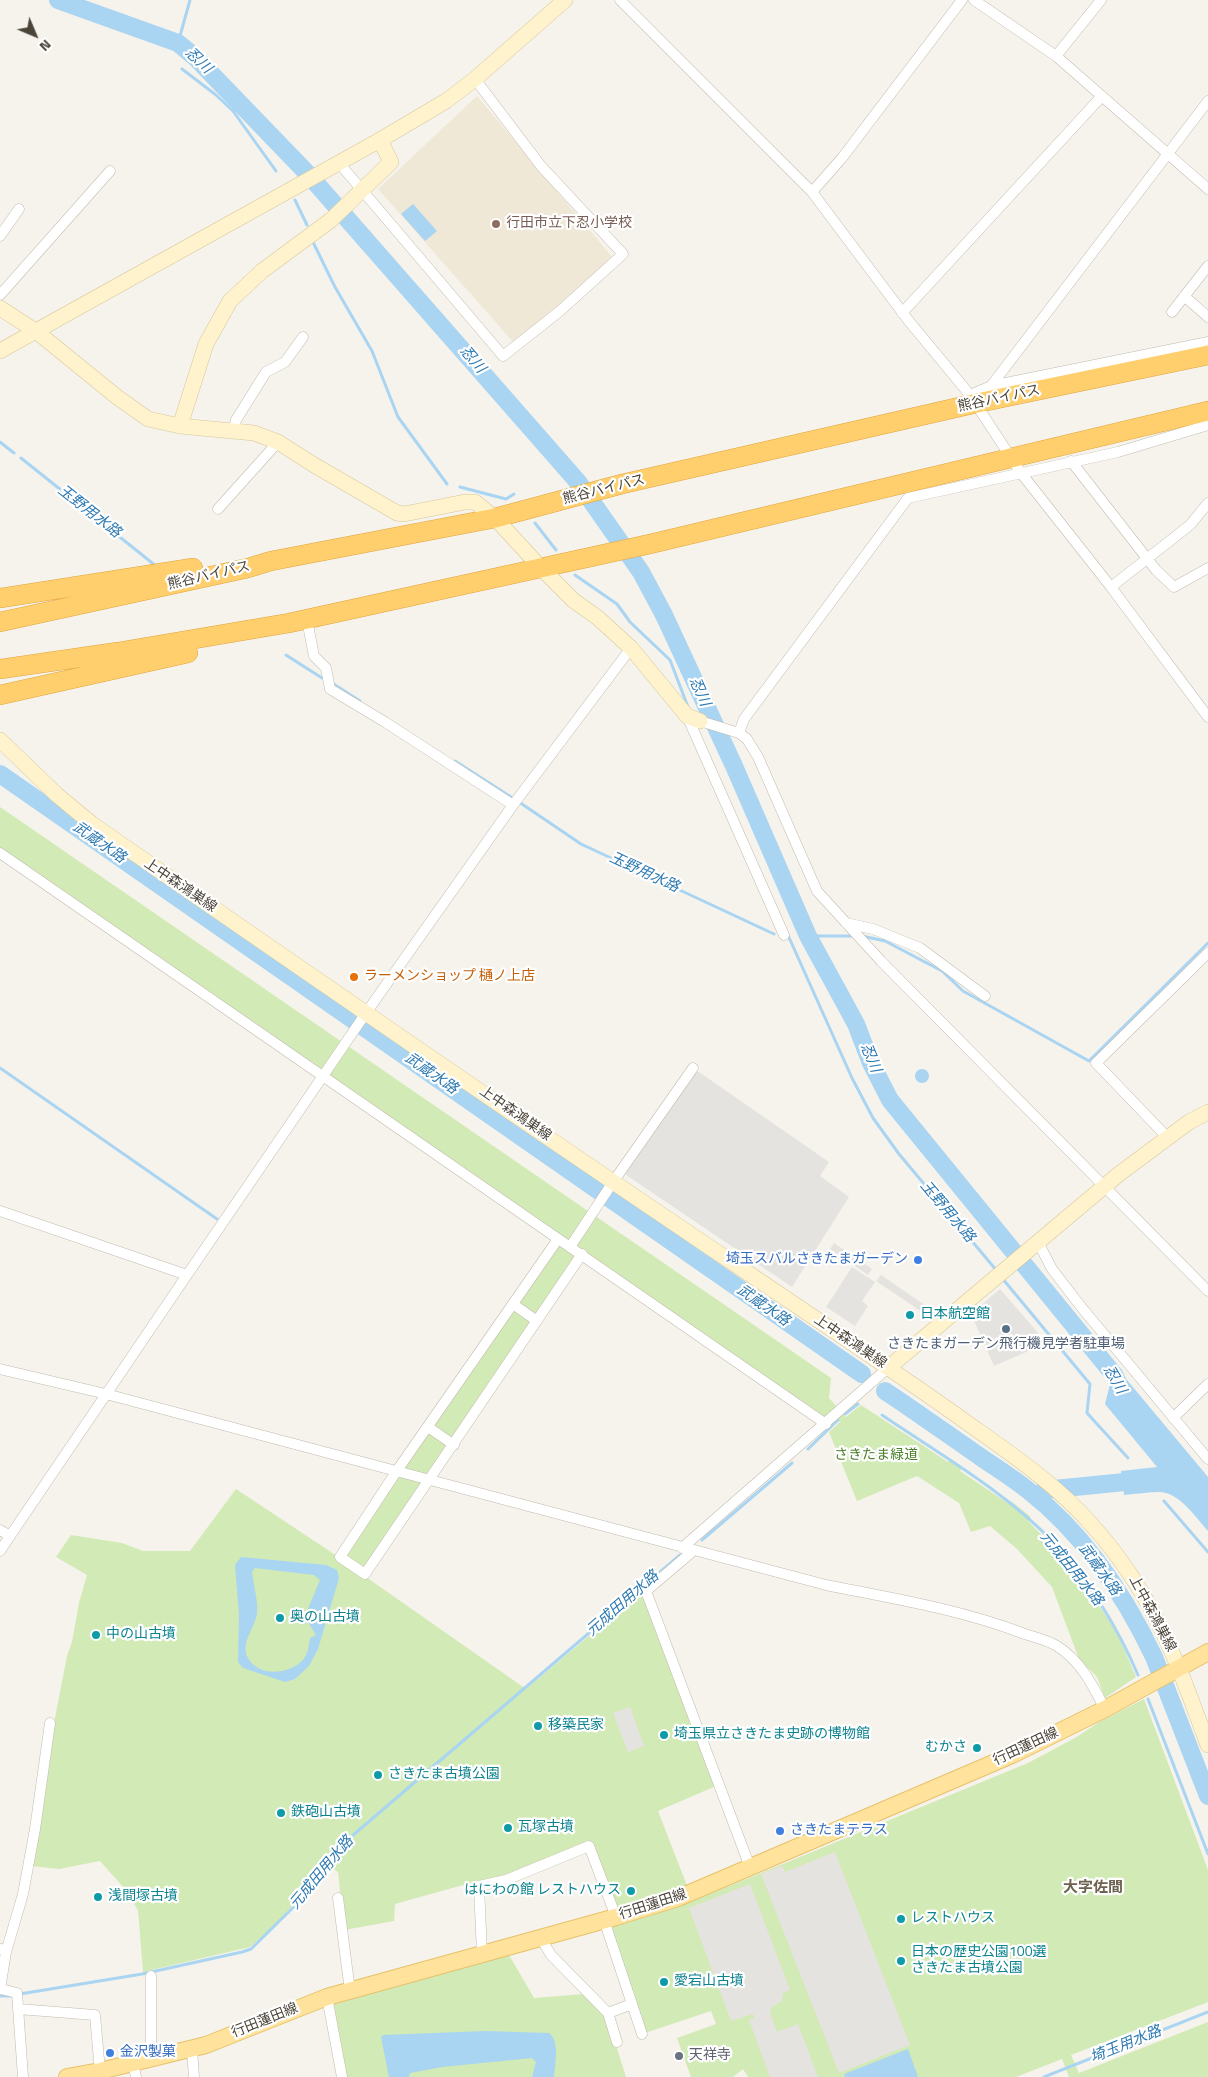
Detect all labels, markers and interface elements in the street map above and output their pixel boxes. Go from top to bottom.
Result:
north arrow [10,10,60,60]
text: N [35,35,57,57]
water label: 忍川 [181,44,215,78]
place label: 行田市立下忍小学校 [506,216,632,232]
marker: 行田市立下忍小学校 [490,218,502,230]
water label: 忍川 [455,343,489,377]
street label: 熊谷バイパス [956,382,1042,416]
street label: 熊谷バイパス [561,472,647,508]
water label: 玉野用水路 [54,482,124,542]
street label: 熊谷バイパス [166,558,252,594]
water label: 忍川 [685,675,713,709]
water label: 武蔵水路 [69,818,129,868]
water label: 玉野用水路 [606,849,682,897]
street label: 上中森鴻巣線 [140,856,220,916]
place label: ラーメンショップ 樋ノ上店 [364,969,535,985]
marker: ラーメンショップ 樋ノ上店 [348,971,360,983]
water label: 忍川 [856,1041,884,1075]
water label: 武蔵水路 [401,1049,461,1099]
street label: 上中森鴻巣線 [476,1083,554,1145]
water label: 玉野用水路 [916,1177,978,1247]
place label: 埼玉スバルさきたまガーデン [726,1252,908,1268]
marker: 埼玉スバルさきたまガーデン [912,1254,924,1266]
water label: 武蔵水路 [733,1281,793,1331]
place label: 日本航空館 [920,1307,990,1323]
marker: 日本航空館 [904,1309,916,1321]
street label: 上中森鴻巣線 [810,1312,890,1372]
marker: さきたまガーデン飛行機見学者駐車場 [1000,1323,1012,1335]
place label: さきたまガーデン飛行機見学者駐車場 [887,1337,1125,1353]
water label: 忍川 [1099,1363,1129,1397]
park label: さきたま緑道 [834,1448,918,1464]
water label: 元成田用水路 [1036,1528,1106,1610]
water label: 武蔵水路 [1074,1540,1124,1600]
water label: 元成田用水路 [583,1568,663,1640]
street label: 上中森鴻巣線 [1125,1573,1179,1655]
place label: 奥の山古墳 [290,1610,360,1626]
marker: 奥の山古墳 [274,1612,286,1624]
place label: 中の山古墳 [106,1627,176,1643]
marker: 中の山古墳 [90,1629,102,1641]
place label: 移築民家 [548,1718,604,1734]
marker: 移築民家 [532,1720,544,1732]
street label: 行田蓮田線 [991,1725,1061,1769]
place label: 埼玉県立さきたま史跡の博物館 [674,1727,870,1743]
marker: 埼玉県立さきたま史跡の博物館 [658,1729,670,1741]
place label: むかさ [925,1740,967,1756]
marker: むかさ [971,1742,983,1754]
place label: さきたま古墳公園 [388,1767,500,1783]
marker: さきたま古墳公園 [372,1769,384,1781]
place label: 鉄砲山古墳 [291,1805,361,1821]
marker: 鉄砲山古墳 [275,1807,287,1819]
place label: 瓦塚古墳 [518,1820,574,1836]
marker: 瓦塚古墳 [502,1822,514,1834]
place label: さきたまテラス [790,1823,888,1839]
marker: さきたまテラス [774,1825,786,1837]
water label: 元成田用水路 [286,1833,358,1913]
district label: 大字佐間 [1063,1879,1123,1897]
place label: はにわの館 レストハウス [464,1883,621,1899]
marker: はにわの館 レストハウス [625,1885,637,1897]
street label: 行田蓮田線 [617,1886,689,1924]
place label: 浅間塚古墳 [108,1889,178,1905]
marker: 浅間塚古墳 [92,1891,104,1903]
place label: レストハウス [911,1911,995,1927]
marker: レストハウス [895,1913,907,1925]
place label: 日本の歴史公園100選 さきたま古墳公園 [911,1945,1047,1978]
marker: 日本の歴史公園100選 さきたま古墳公園 [895,1955,907,1967]
place label: 愛宕山古墳 [674,1974,744,1990]
marker: 愛宕山古墳 [658,1976,670,1988]
street label: 行田蓮田線 [229,2000,301,2042]
water label: 埼玉用水路 [1088,2023,1164,2067]
place label: 金沢製菓 [120,2045,176,2061]
marker: 金沢製菓 [104,2047,116,2059]
place label: 天祥寺 [689,2048,731,2064]
marker: 天祥寺 [673,2050,685,2062]

